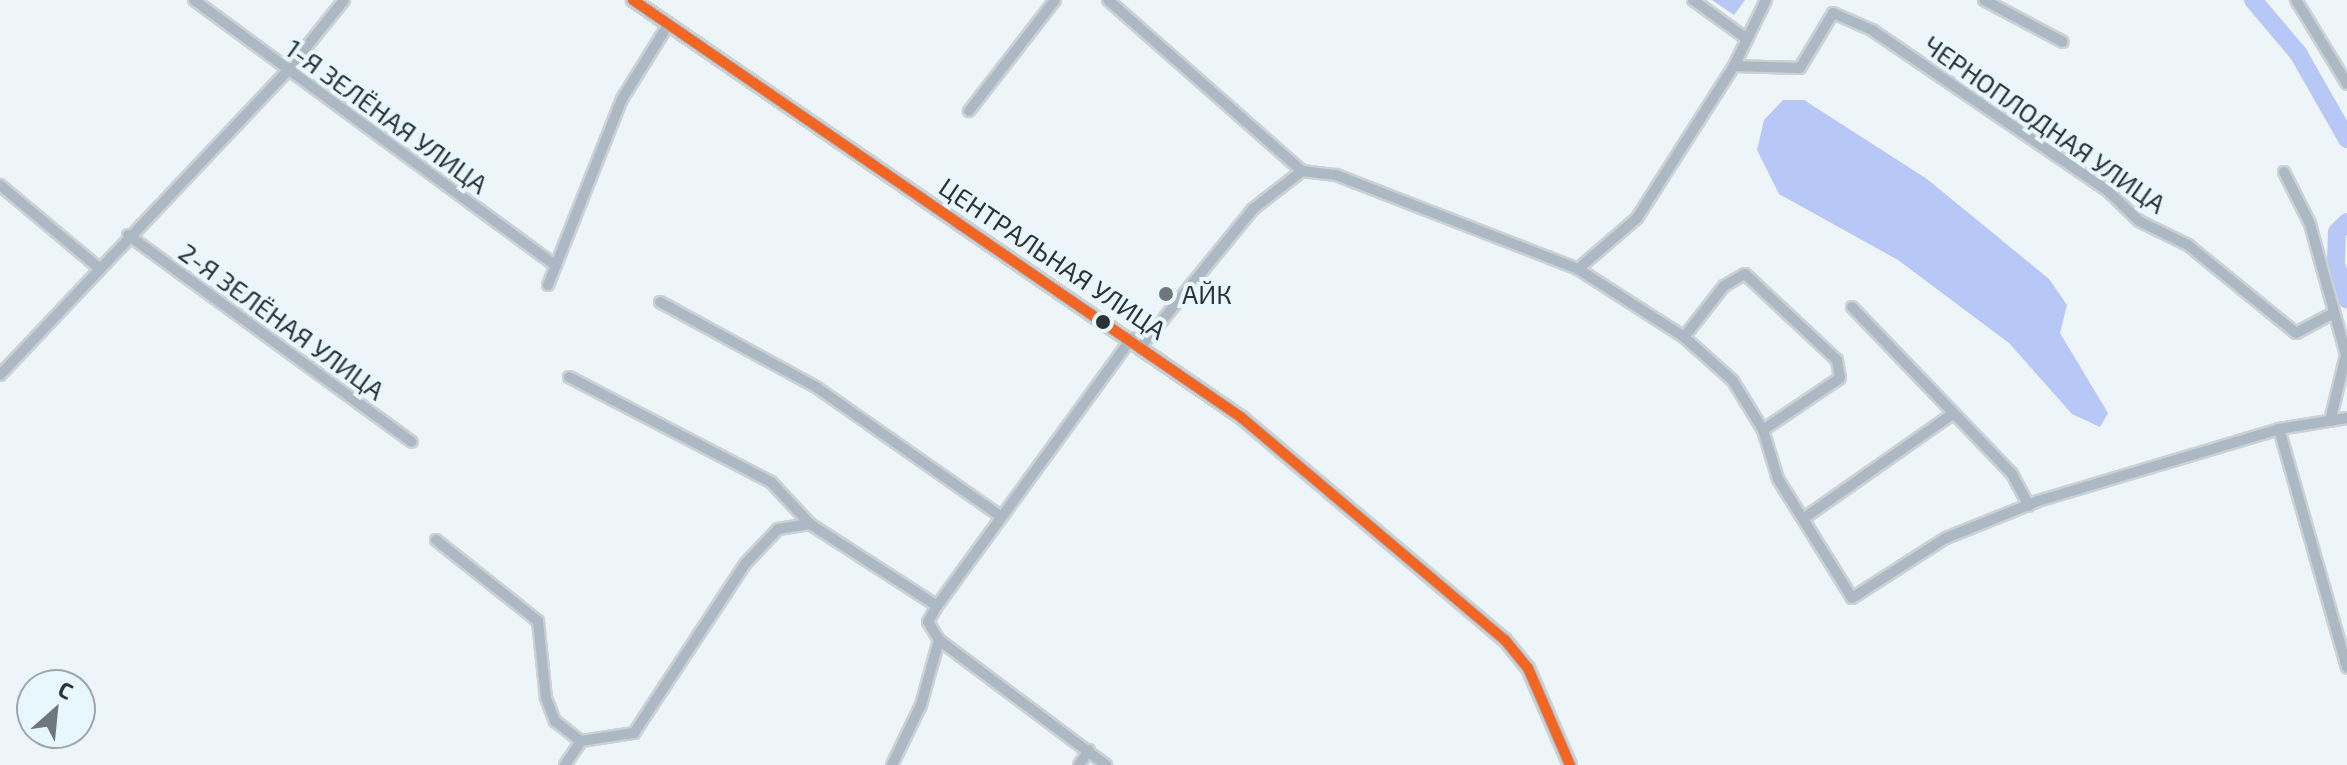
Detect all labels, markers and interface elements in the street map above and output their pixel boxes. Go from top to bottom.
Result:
street label: ЧЕРНОПЛОДНАЯ УЛИЦА [1918,29,2172,219]
street label: 1-Я ЗЕЛЁНАЯ УЛИЦА [280,32,494,200]
street label: ЦЕНТРАЛЬНАЯ УЛИЦА [934,171,1172,345]
street label: 2-Я ЗЕЛЁНАЯ УЛИЦА [173,236,391,406]
place label: АЙК [1182,278,1232,310]
marker: АЙК [1157,285,1175,303]
unlabelled marker [1095,314,1111,330]
north arrow [16,669,96,749]
text: С [54,675,78,704]

